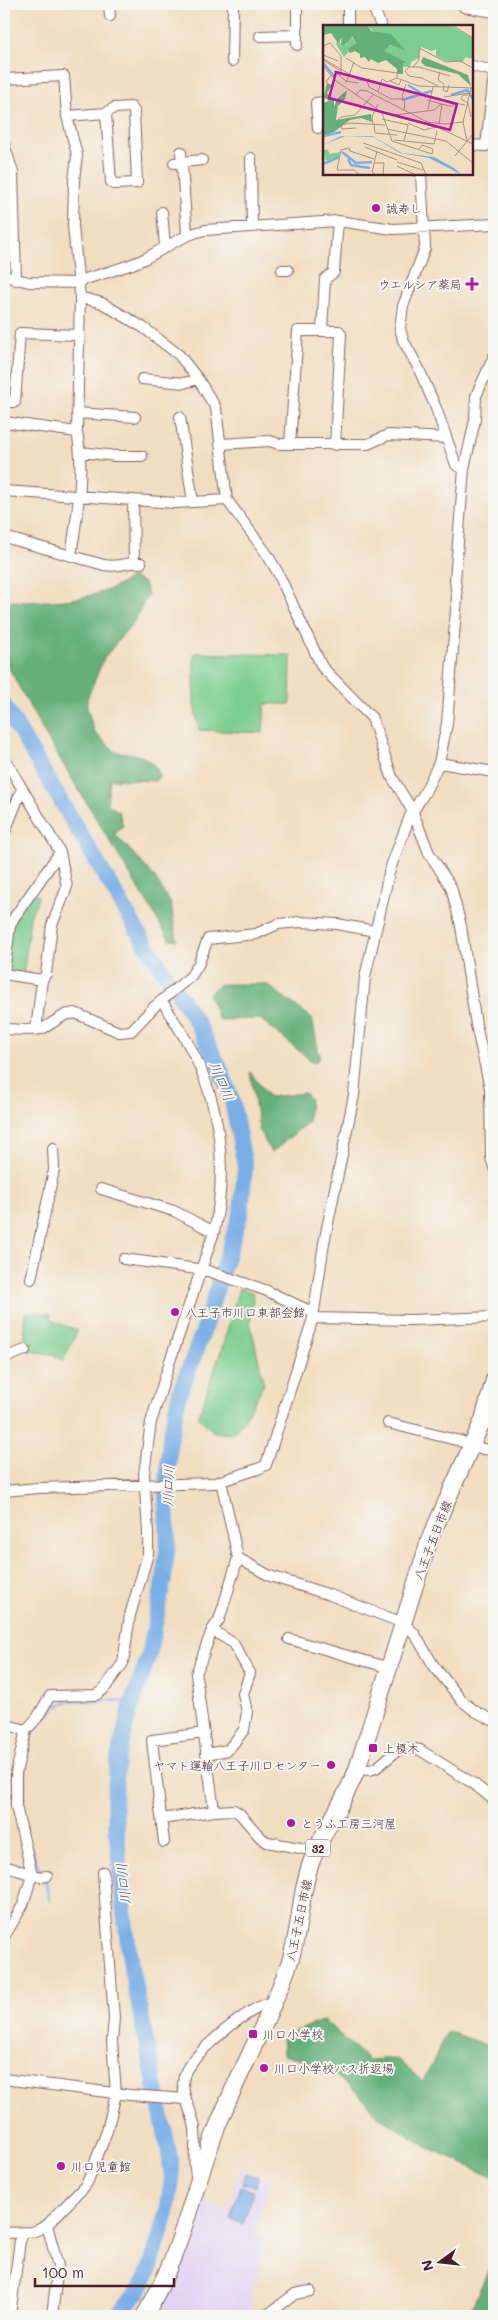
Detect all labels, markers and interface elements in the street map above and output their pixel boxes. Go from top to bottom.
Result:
inset map [323,25,473,175]
place label: 誠寿し [386,200,422,216]
marker: 誠寿し [370,202,382,214]
place label: ウエルシア薬局 [378,276,462,292]
marker: ウエルシア薬局 [466,278,478,290]
water label: 川口川 [205,1058,239,1104]
place label: 八王子市川口東部会館 [185,1304,305,1320]
marker: 八王子市川口東部会館 [169,1306,181,1318]
water label: 川口川 [158,1465,178,1507]
street label: 八王子五日市線 [409,1498,455,1582]
place label: 上榎木 [383,1740,419,1756]
marker: 上榎木 [367,1742,379,1754]
place label: ヤマト運輸八王子川口センター [153,1757,321,1773]
marker: ヤマト運輸八王子川口センター [325,1759,337,1771]
place label: とうふ工房三河屋 [301,1815,397,1831]
marker: とうふ工房三河屋 [285,1817,297,1829]
road number: 32 [306,1840,330,1856]
water label: 川口川 [111,1862,135,1906]
street label: 八王子五日市線 [281,1877,315,1963]
place label: 川口小学校 [263,2026,323,2042]
marker: 川口小学校 [247,2028,259,2040]
place label: 川口小学校バス折返場 [274,2060,394,2076]
marker: 川口小学校バス折返場 [258,2062,270,2074]
place label: 川口児童館 [71,2158,131,2174]
marker: 川口児童館 [55,2160,67,2172]
north arrow [416,2238,466,2288]
scale bar [35,2255,174,2287]
text: N [416,2258,438,2273]
text: 100 m [42,2262,84,2282]

